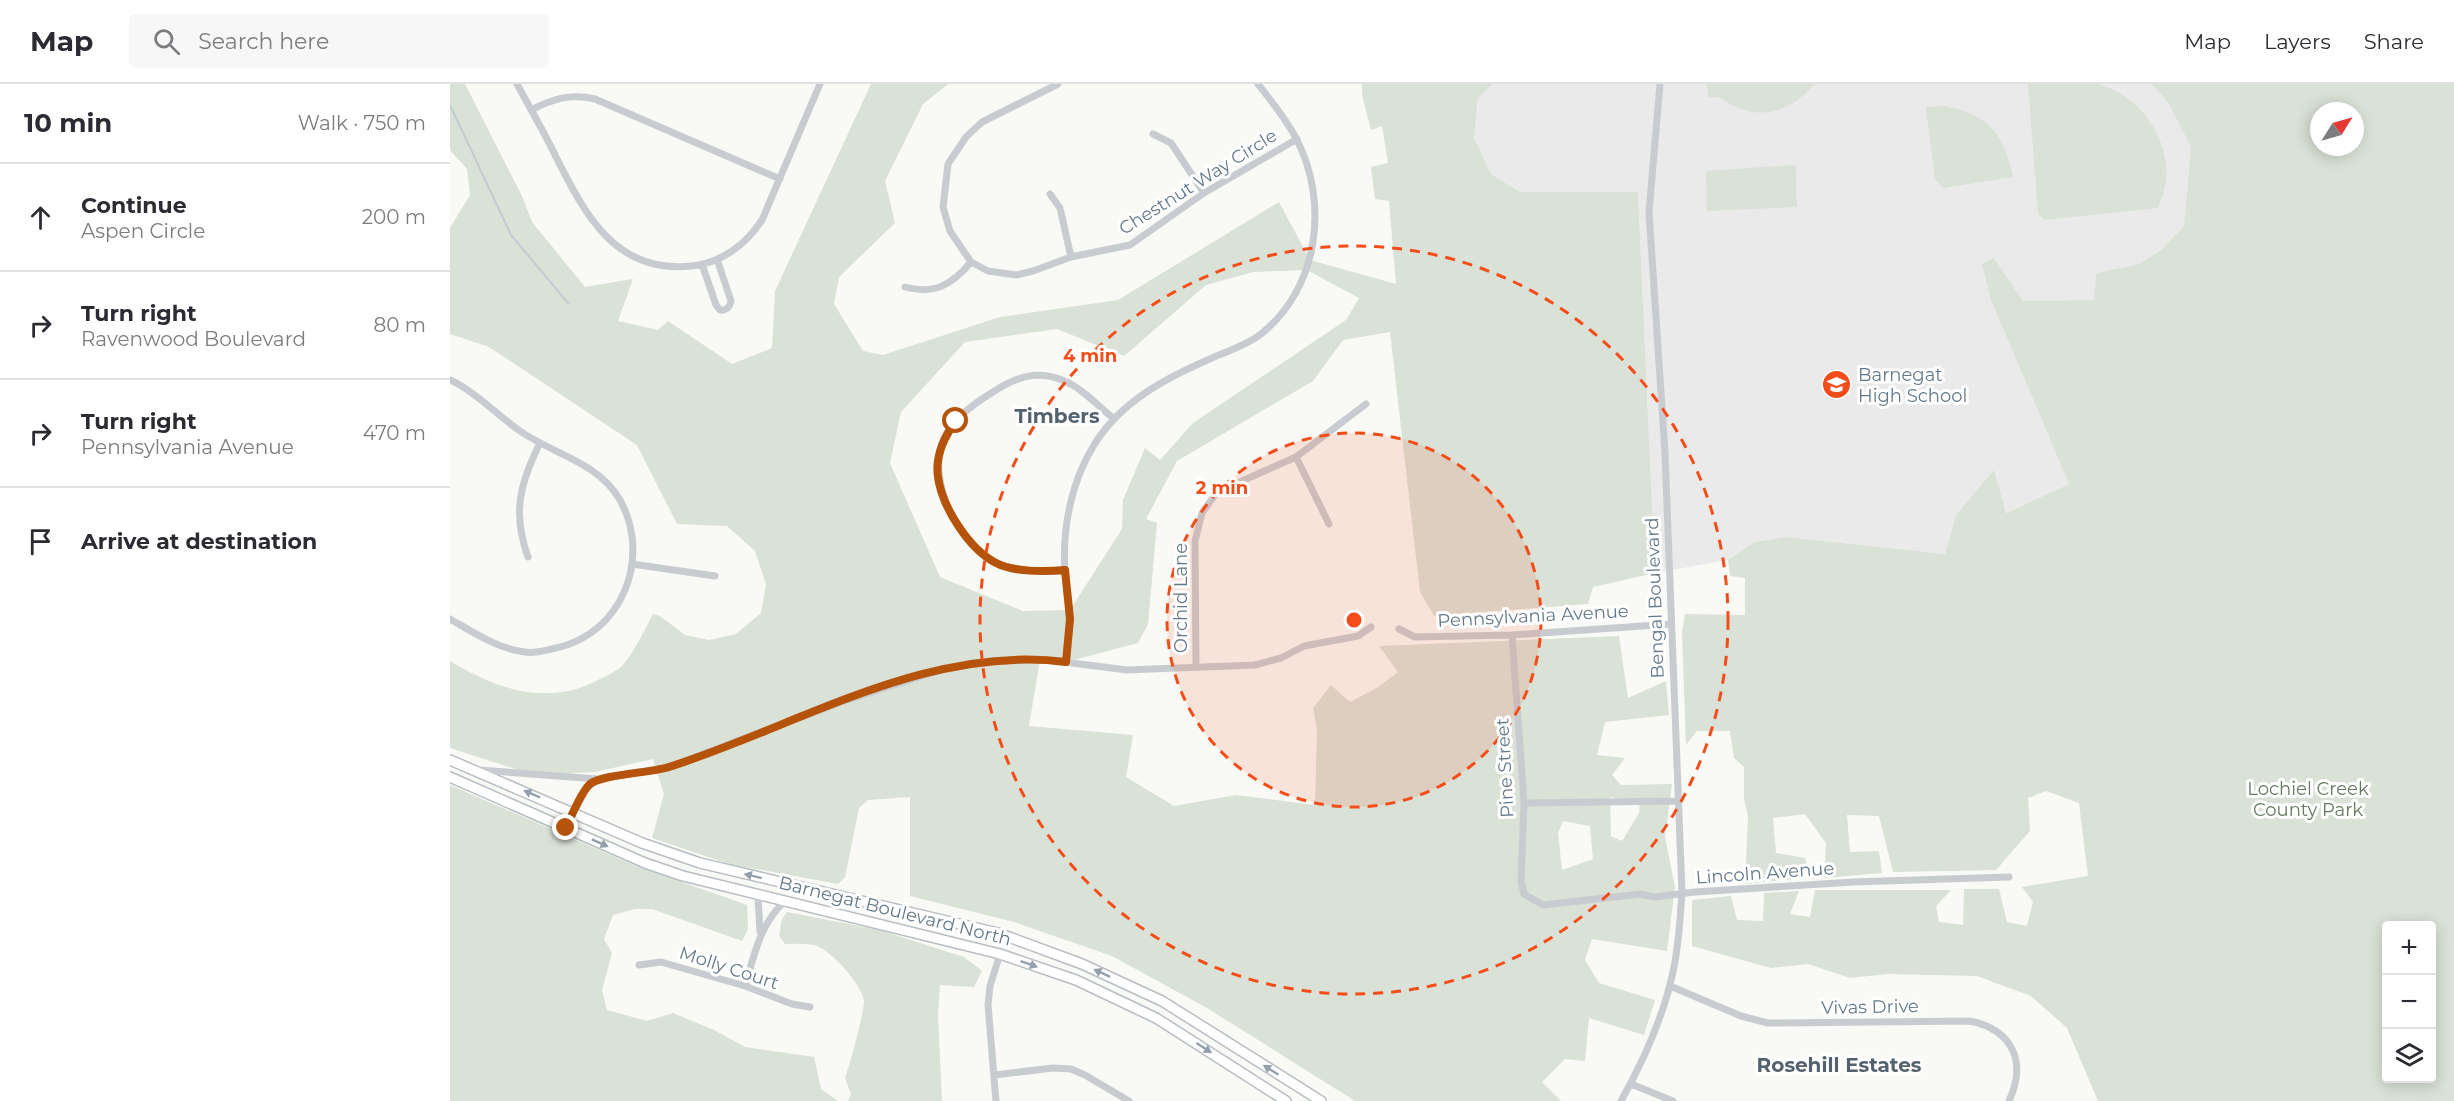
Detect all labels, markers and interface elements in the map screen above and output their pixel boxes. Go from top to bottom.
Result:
search box [129,14,549,68]
text: Map [30,24,93,58]
icon: search [150,25,183,58]
text: Search here [198,28,329,55]
text: Map [2184,29,2231,54]
text: Layers [2264,29,2331,54]
text: Share [2364,29,2424,54]
north arrow [2310,102,2364,156]
text: 10 min [24,107,112,139]
text: Walk · 750 m [298,111,426,135]
street label: Chestnut Way Circle [1115,124,1281,240]
text: Continue [81,192,187,219]
icon: ahead [24,201,57,234]
text: 200 m [362,205,426,229]
text: Aspen Circle [81,219,205,243]
text: Turn right [81,300,196,327]
icon: right [24,309,57,342]
text: 80 m [374,313,426,337]
text: Ravenwood Boulevard [81,327,306,351]
text: 4 min [1063,345,1117,367]
place label: Barnegat High School [1858,364,1967,407]
school or university icon: Barnegat High School [1821,369,1853,401]
district label: Timbers [1014,404,1100,428]
route start [942,407,968,433]
text: Turn right [81,408,196,435]
icon: right [24,417,57,450]
text: 470 m [363,421,426,445]
text: Pennsylvania Avenue [81,435,294,459]
text: 2 min [1196,477,1248,499]
street label: Bengal Boulevard [1641,517,1669,679]
icon: arrive [24,525,57,558]
text: Arrive at destination [81,528,317,555]
street label: Orchid Lane [1170,543,1192,653]
street label: Pennsylvania Avenue [1437,600,1629,632]
centre of rings [1344,610,1364,630]
street label: Pine Street [1491,718,1519,818]
park label: Lochiel Creek County Park [2247,778,2369,821]
one-way arrow [523,790,540,799]
route end [552,814,578,840]
one-way arrow [591,838,609,848]
street label: Lincoln Avenue [1695,857,1835,889]
one-way arrow [744,871,763,881]
street label: Barnegat Boulevard North [777,871,1013,951]
map controls [2382,921,2436,1083]
button: + [2382,921,2436,975]
street label: Molly Court [677,942,781,994]
one-way arrow [1020,959,1038,969]
one-way arrow [1094,969,1111,978]
button: − [2382,975,2436,1029]
street label: Vivas Drive [1821,995,1919,1019]
button: layers [2382,1029,2436,1083]
one-way arrow [1196,1043,1212,1054]
district label: Rosehill Estates [1757,1053,1922,1077]
one-way arrow [1263,1064,1280,1075]

